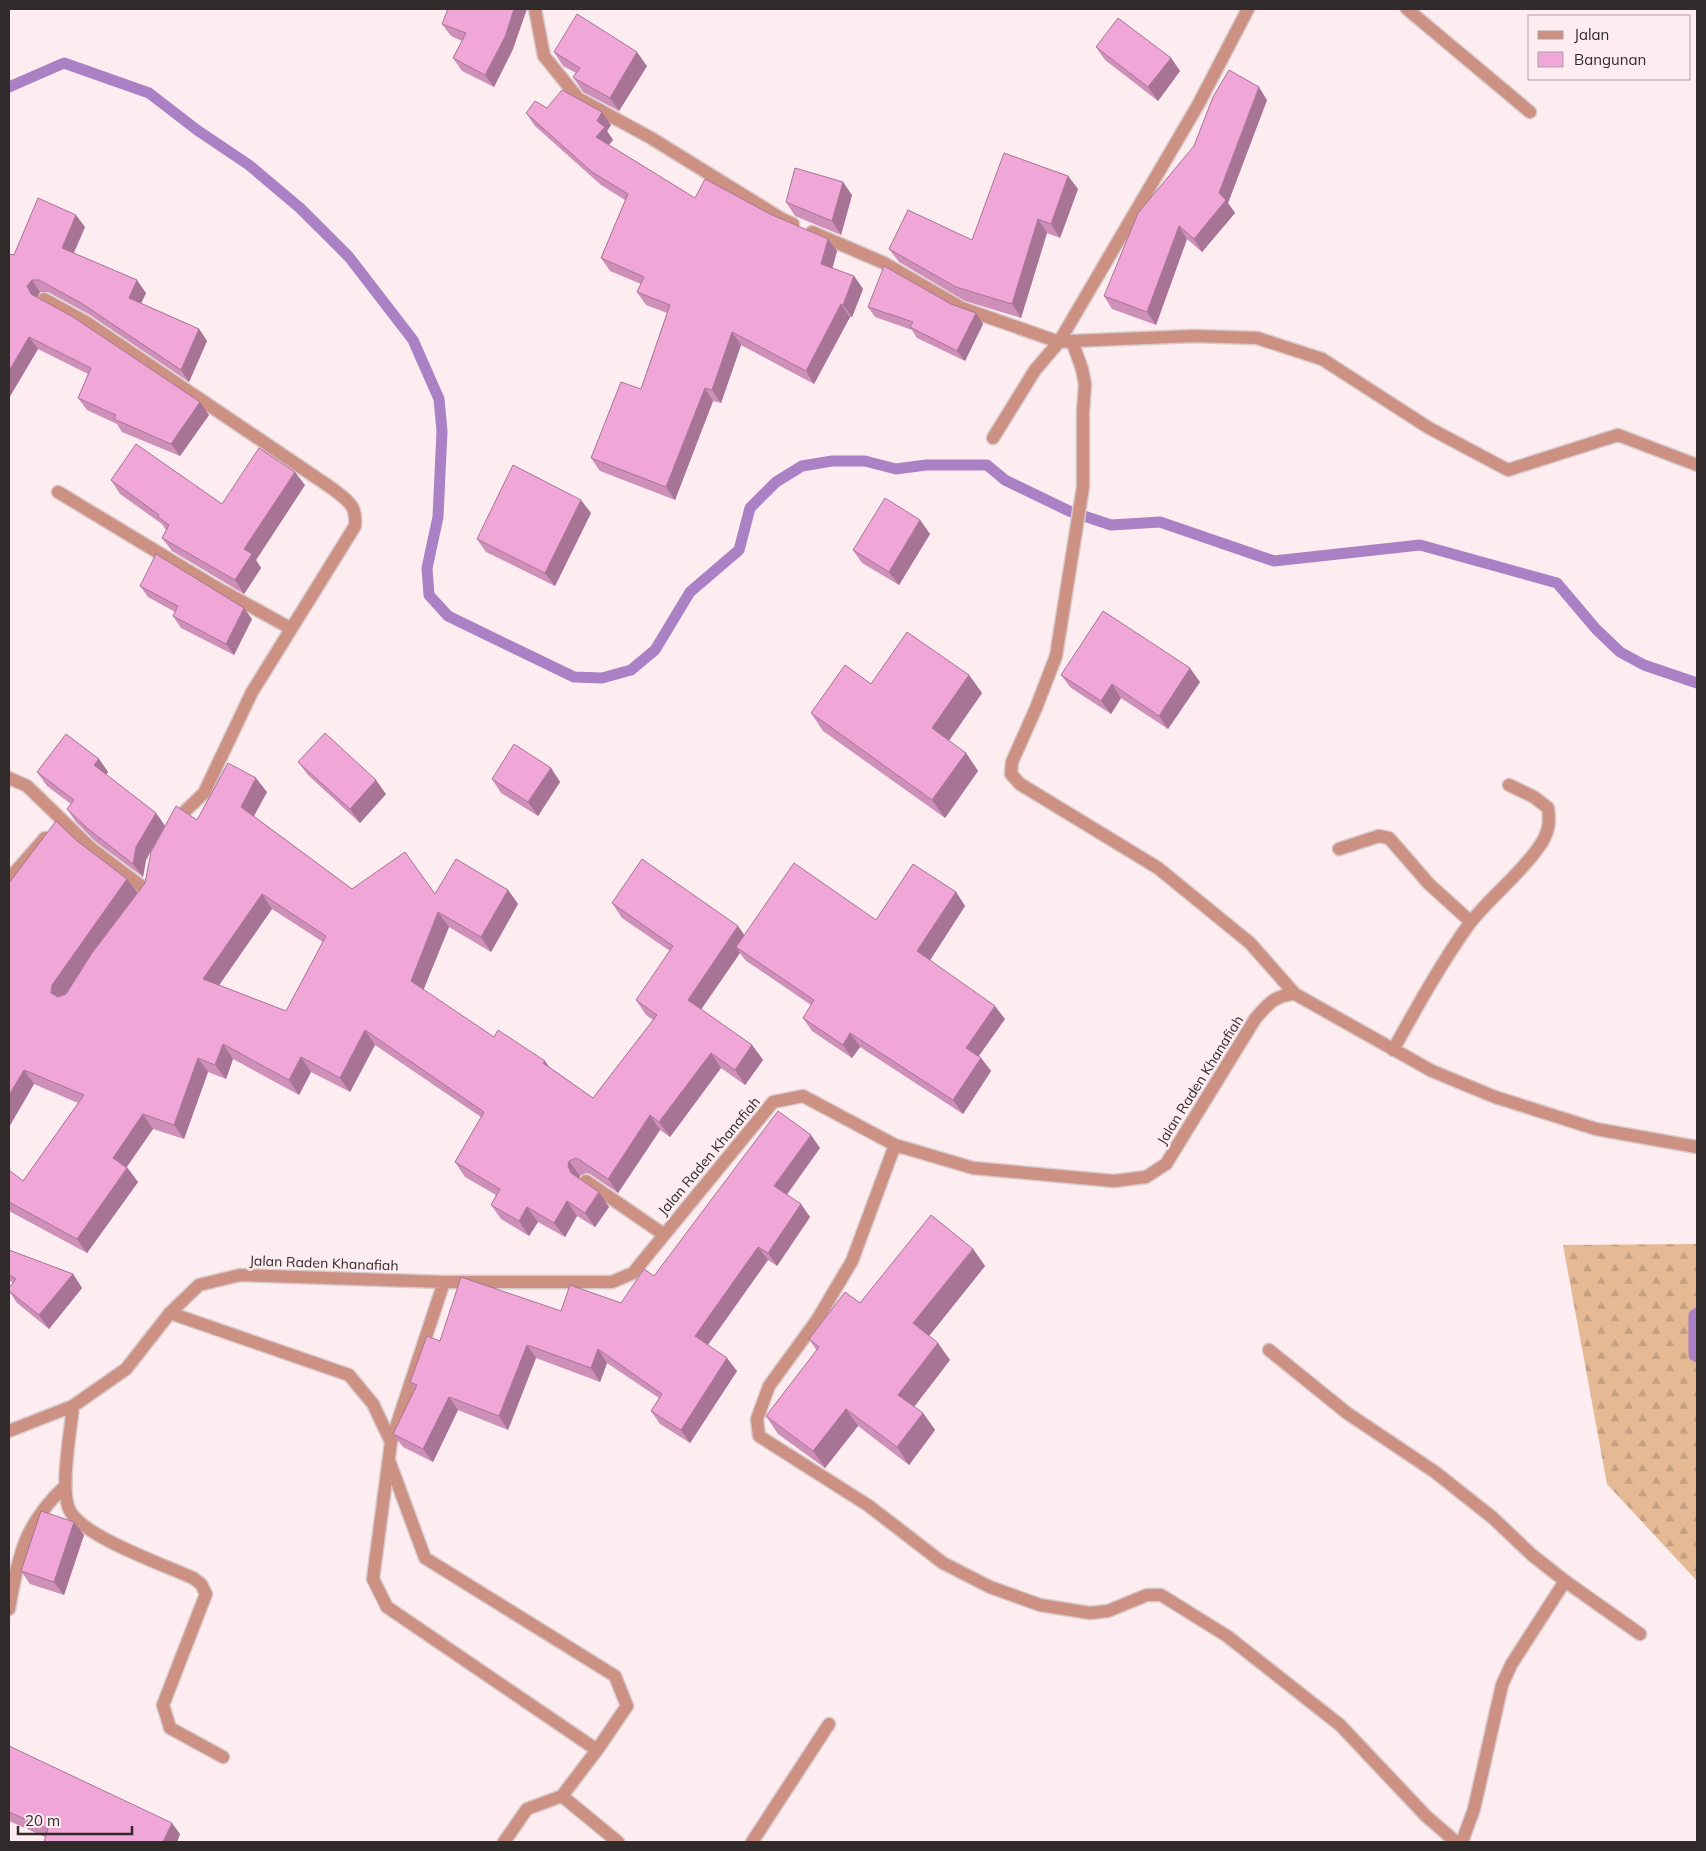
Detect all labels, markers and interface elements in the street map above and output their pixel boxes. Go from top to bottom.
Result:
legend [1528,15,1691,80]
text: Jalan [1574,25,1609,44]
text: Bangunan [1574,50,1646,69]
street label: Jalan Raden Khanafiah [1153,1012,1247,1148]
street label: Jalan Raden Khanafiah [654,1093,764,1219]
street label: Jalan Raden Khanafiah [249,1251,399,1275]
scale bar [18,1804,131,1836]
text: 20 m [25,1811,60,1830]

